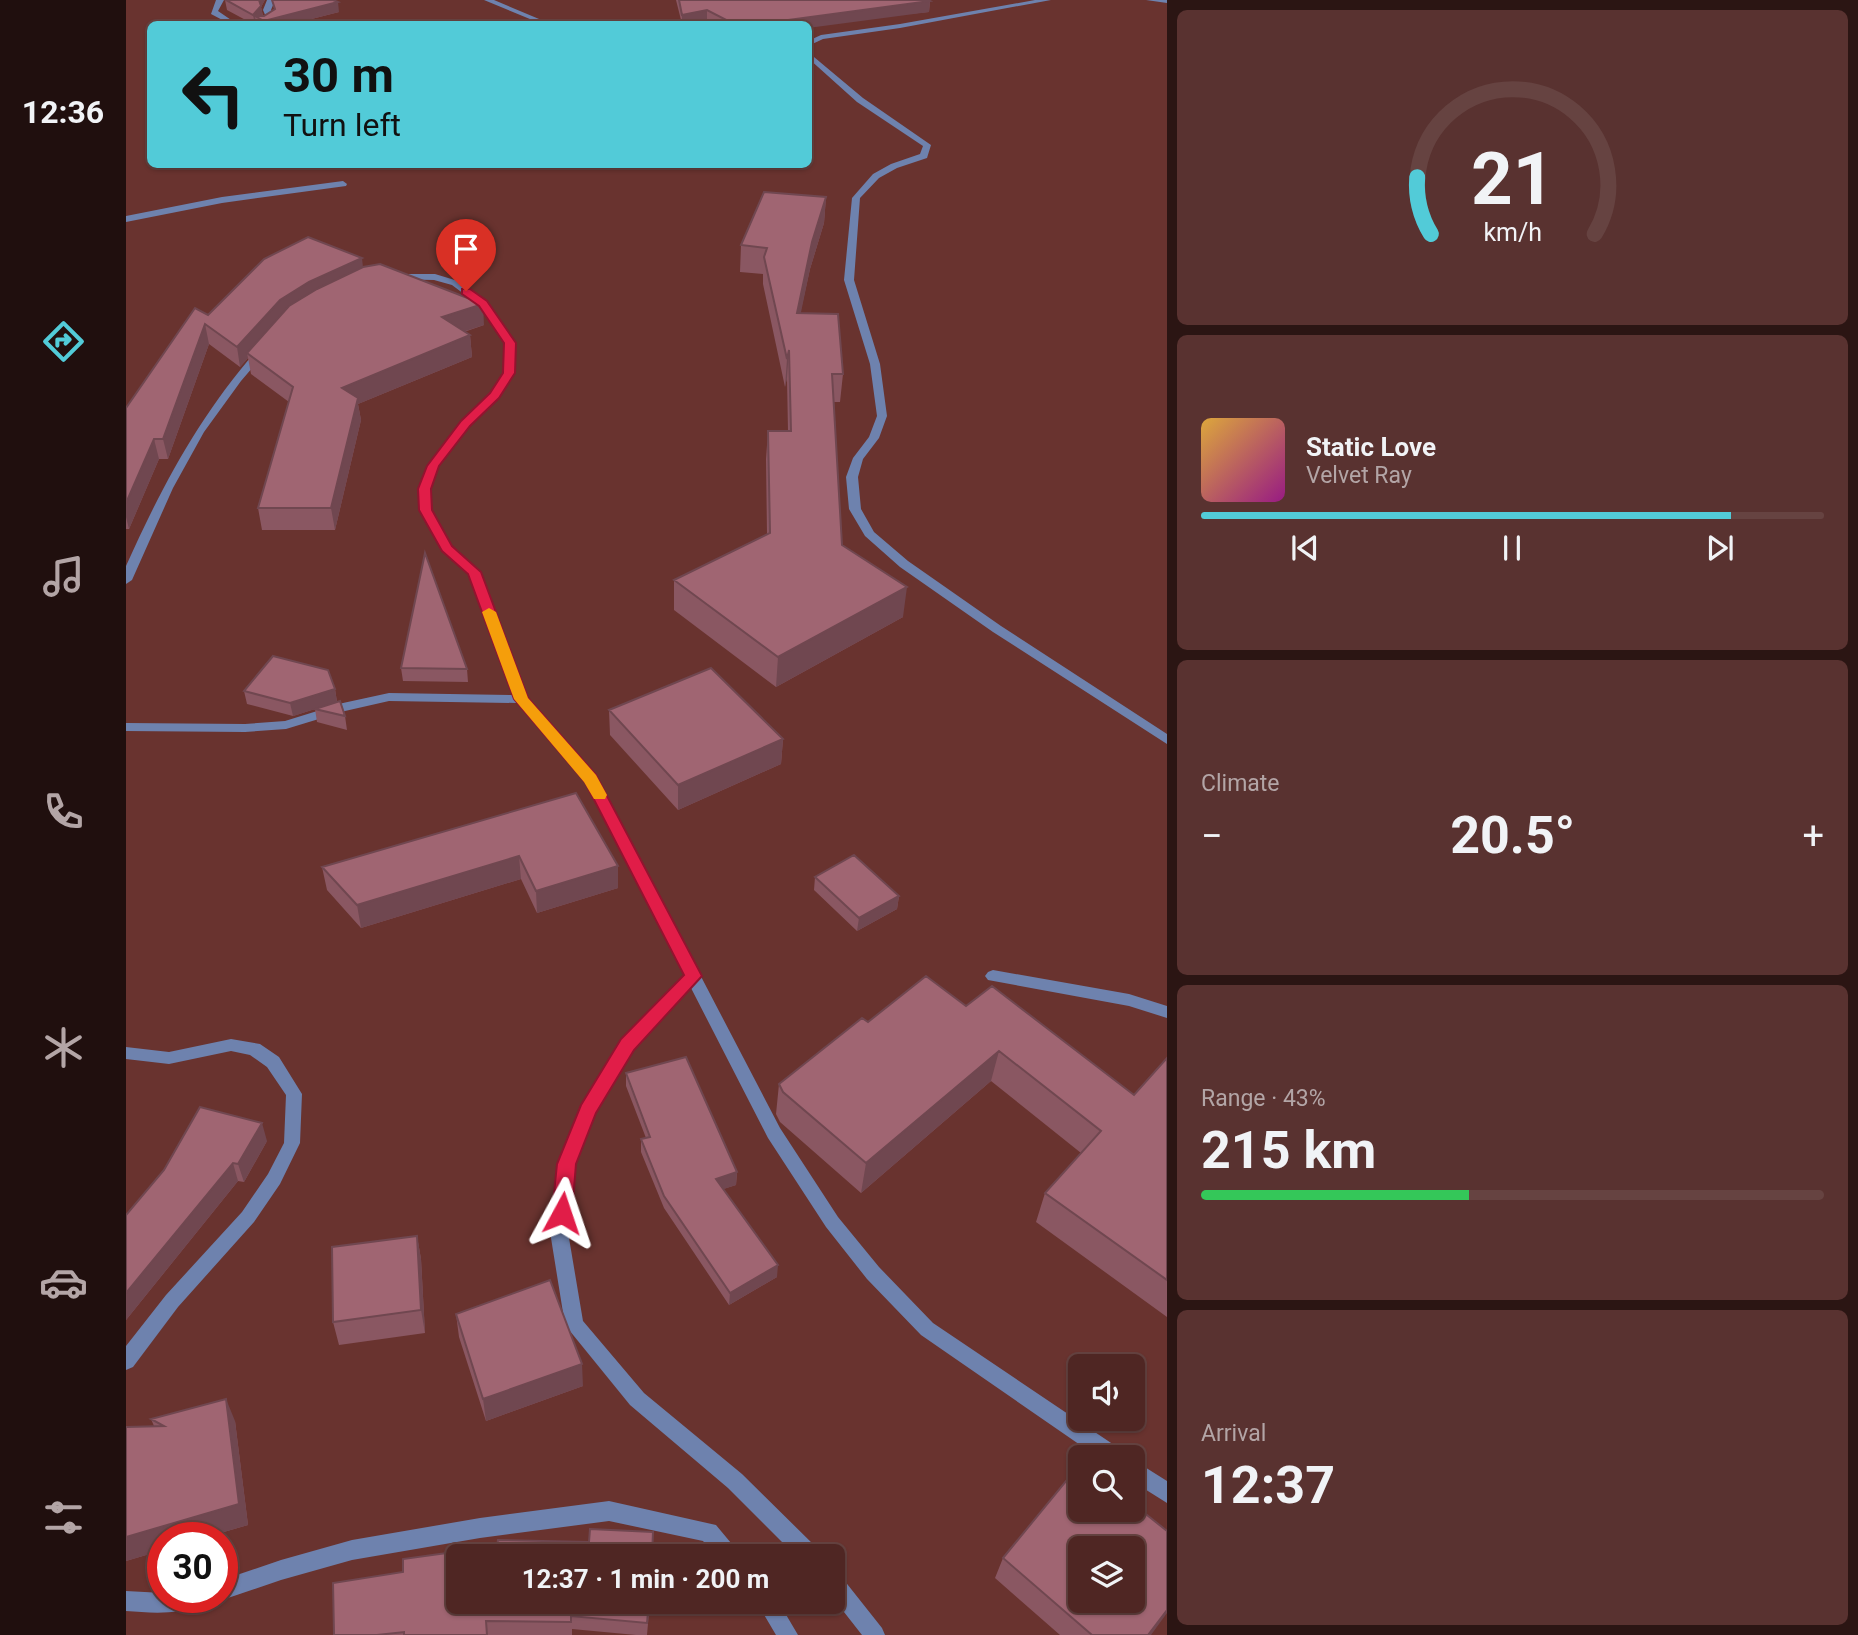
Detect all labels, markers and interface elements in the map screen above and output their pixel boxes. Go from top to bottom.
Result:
text: 30 m [283,47,394,104]
icon: left [168,49,259,140]
text: 12:36 [22,93,104,131]
text: Turn left [283,106,401,144]
text: 21 [1471,136,1554,222]
text: km/h [1483,217,1542,246]
pin [436,219,496,291]
icon: arrive [447,230,485,268]
icon: directions [39,317,88,366]
text: Static Love [1306,432,1436,462]
text: Velvet Ray [1306,462,1412,489]
icon: previous [1286,529,1324,567]
icon: pause [1493,529,1531,567]
icon: next [1701,529,1739,567]
icon: music [39,552,88,601]
text: Climate [1201,770,1280,797]
icon: phone [39,787,88,836]
text: 20.5° [1450,805,1575,866]
text: − [1201,814,1223,858]
text: + [1802,814,1824,858]
icon: climate [39,1023,88,1072]
text: Range · 43% [1201,1085,1326,1112]
text: 215 km [1201,1120,1376,1181]
position arrow [525,1176,599,1250]
icon: car [39,1258,88,1307]
map controls [1068,1354,1145,1613]
button: sound [1068,1354,1145,1431]
text: Arrival [1201,1420,1266,1447]
button: search [1068,1445,1145,1522]
text: 12:37 [1201,1455,1335,1516]
icon: filters [39,1493,88,1542]
speed limit sign: 30 [147,1522,238,1613]
button: layers [1068,1536,1145,1613]
text: 12:37 · 1 min · 200 m [522,1564,769,1594]

